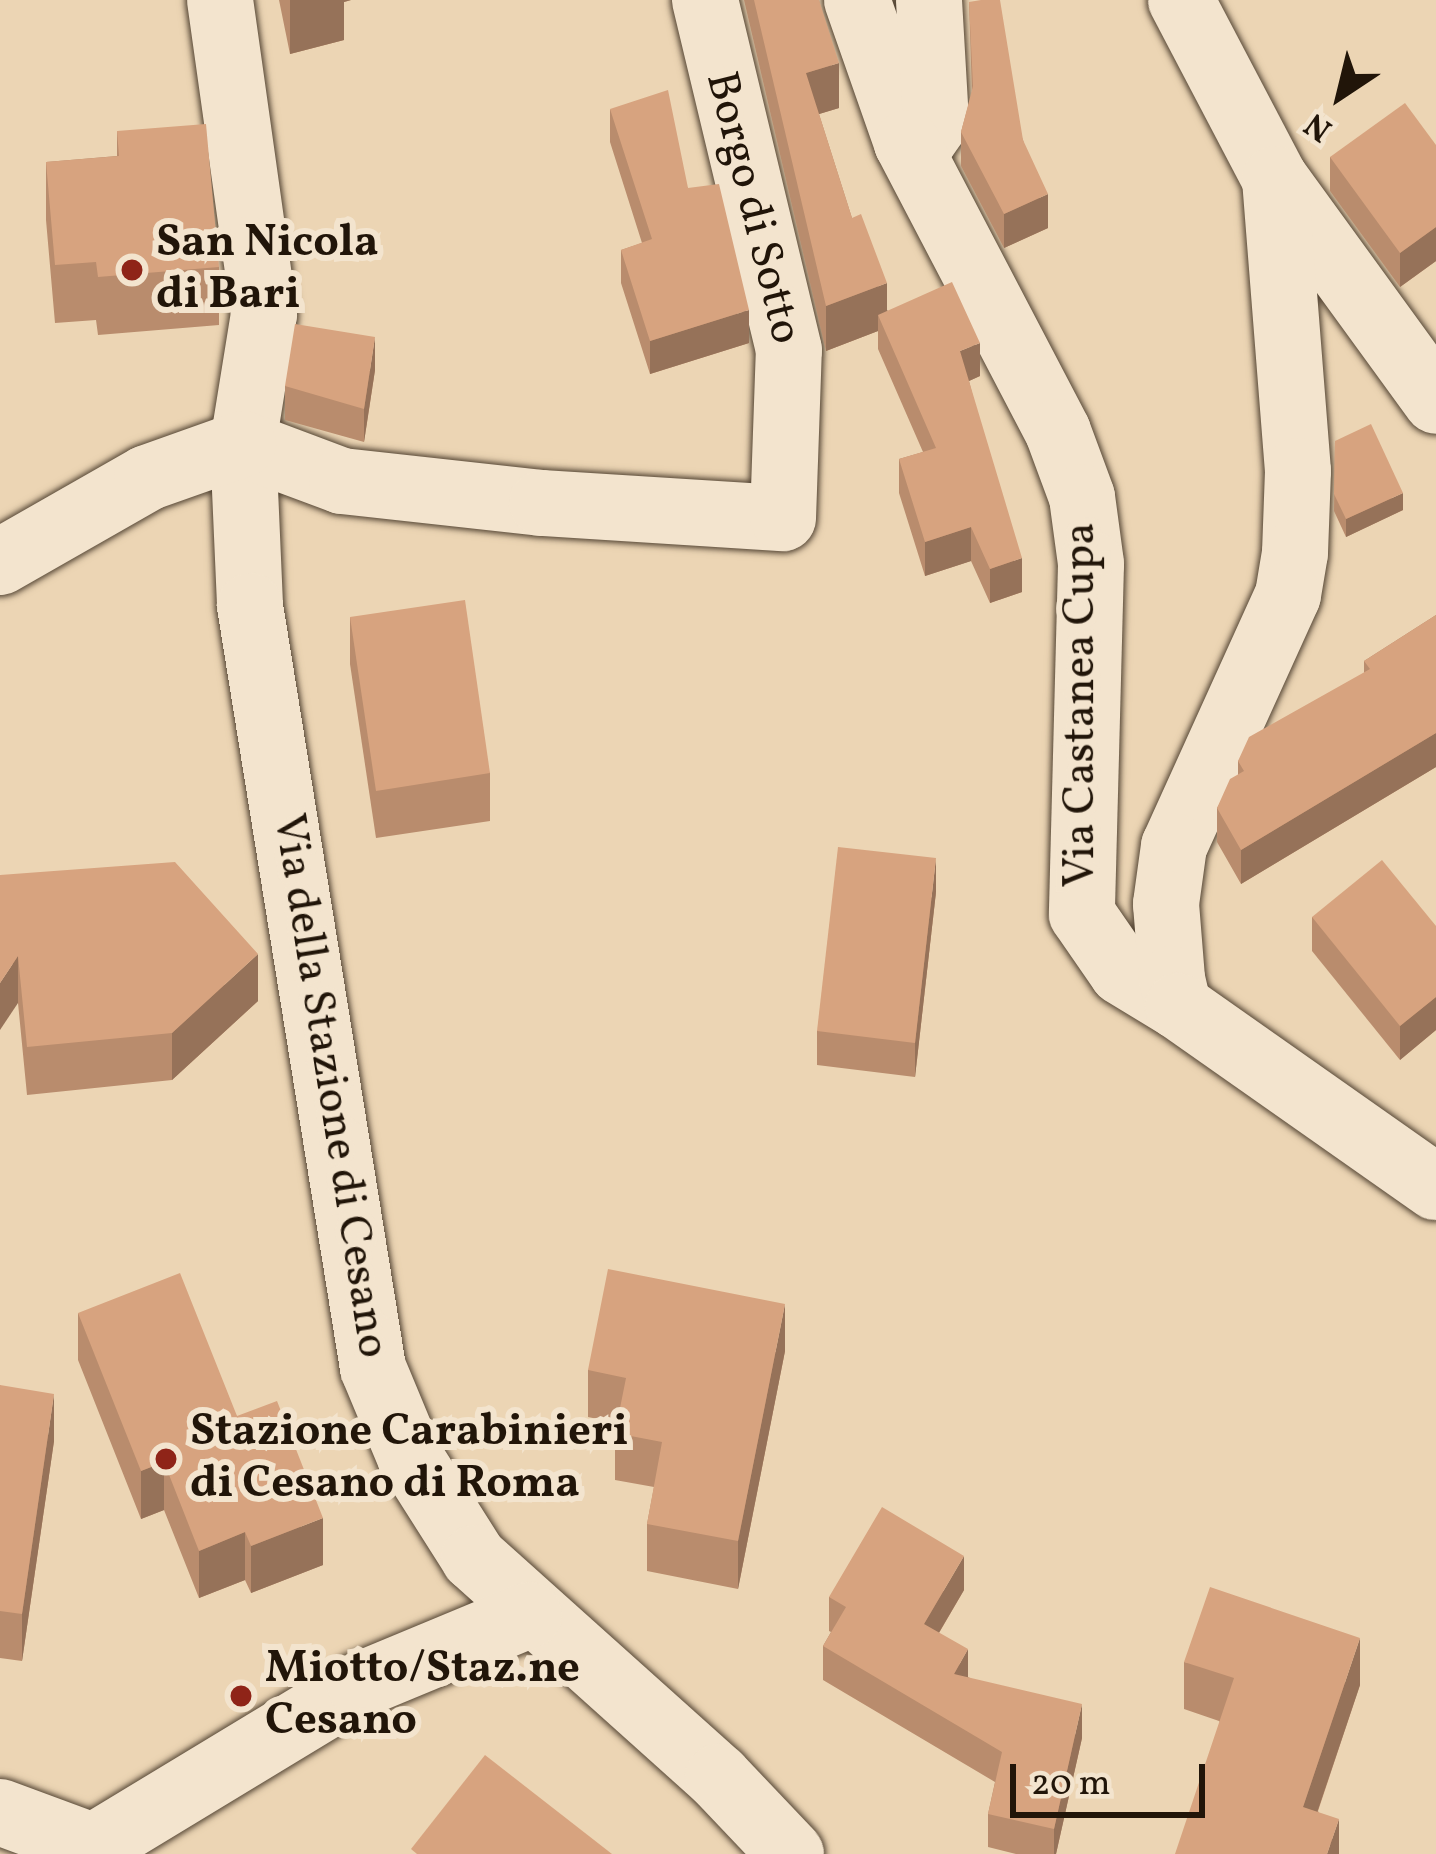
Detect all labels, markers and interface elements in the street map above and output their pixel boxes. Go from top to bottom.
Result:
north arrow [1280,36,1400,156]
street label: Borgo di Sotto [692,67,812,349]
text: N [1296,100,1342,151]
place label: San Nicola di Bari [156,217,379,323]
marker: San Nicola di Bari [119,257,145,283]
street label: Via Castanea Cupa [1055,522,1109,888]
street label: Via della Stazione di Cesano [259,810,399,1362]
place label: Stazione Carabinieri di Cesano di Roma [190,1406,628,1512]
marker: Stazione Carabinieri di Cesano di Roma [153,1446,179,1472]
place label: Miotto/Staz.ne Cesano [265,1643,580,1749]
marker: Miotto/Staz.ne Cesano [228,1683,254,1709]
scale bar [1016,1740,1211,1814]
text: 20 m [1031,1760,1111,1810]

